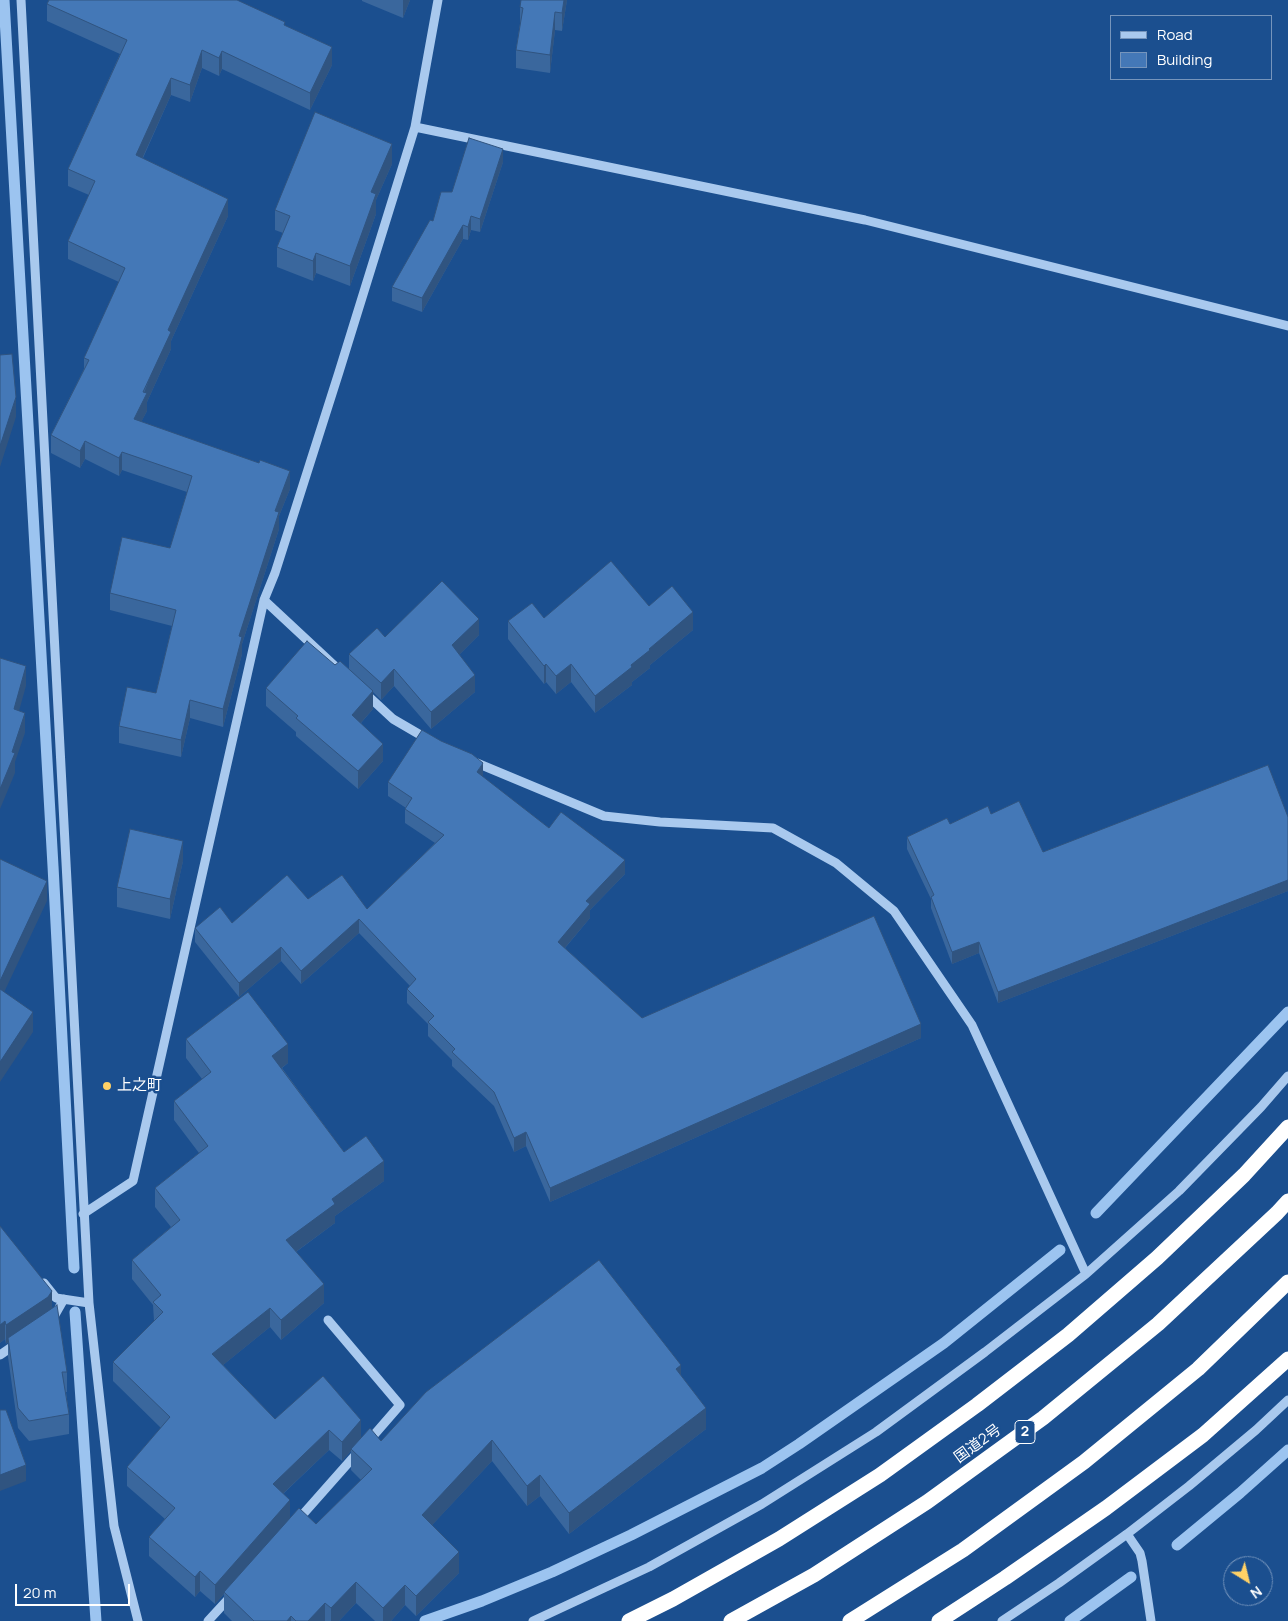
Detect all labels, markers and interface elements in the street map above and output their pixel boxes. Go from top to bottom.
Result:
legend [1110,15,1273,80]
text: Road [1157,24,1193,45]
text: Building [1157,49,1212,70]
place label: 上之町 [117,1077,162,1095]
marker: 上之町 [101,1080,113,1092]
road number: 2 [1015,1420,1035,1444]
street label: 国道2号 [951,1421,1005,1467]
north arrow [1223,1556,1273,1606]
scale bar [18,1574,132,1606]
text: 20 m [23,1582,56,1603]
text: N [1247,1582,1266,1603]

